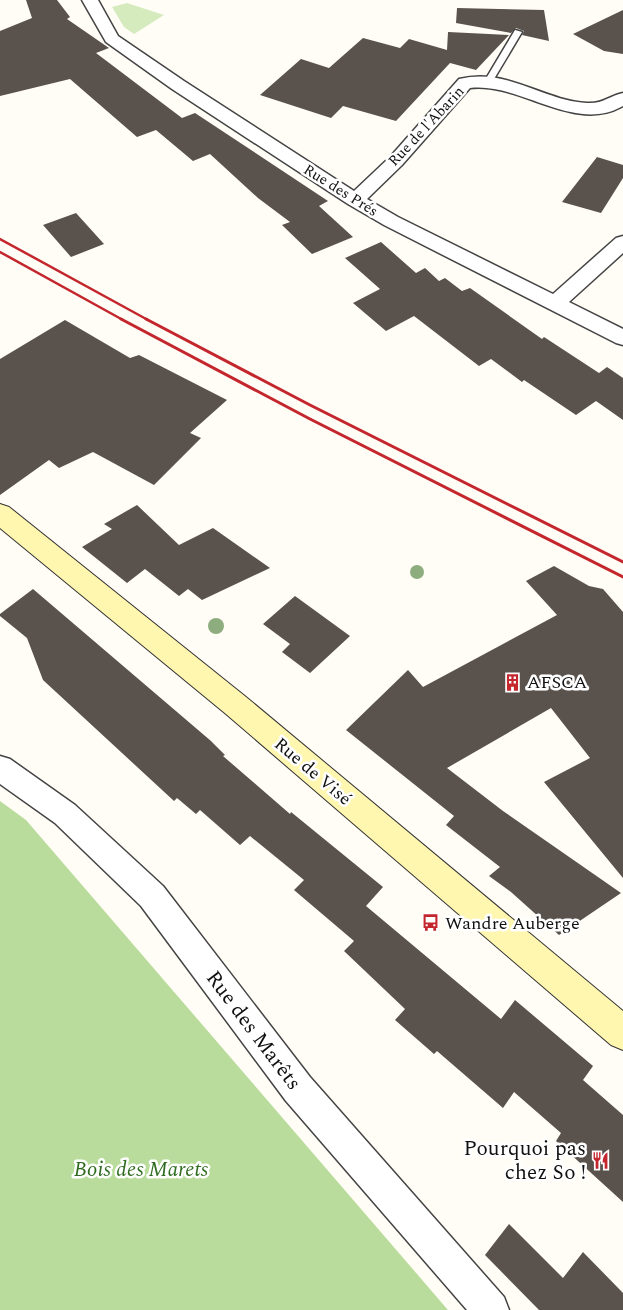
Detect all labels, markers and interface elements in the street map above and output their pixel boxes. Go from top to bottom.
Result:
street label: Rue de l'Abarin [383,81,470,172]
street label: Rue des Prés [299,158,383,223]
place label: AFSCA [527,669,587,696]
building icon: AFSCA [503,672,523,692]
street label: Rue de Visé [268,731,358,812]
place label: Wandre Auberge [445,910,580,937]
bus stop icon: Wandre Auberge [421,913,441,933]
street label: Rue des Marêts [197,964,309,1097]
place label: Pourquoi pas chez So ! [464,1133,586,1189]
restaurant icon: Pourquoi pas chez So ! [590,1150,610,1170]
park label: Bois des Marets [74,1154,209,1186]

